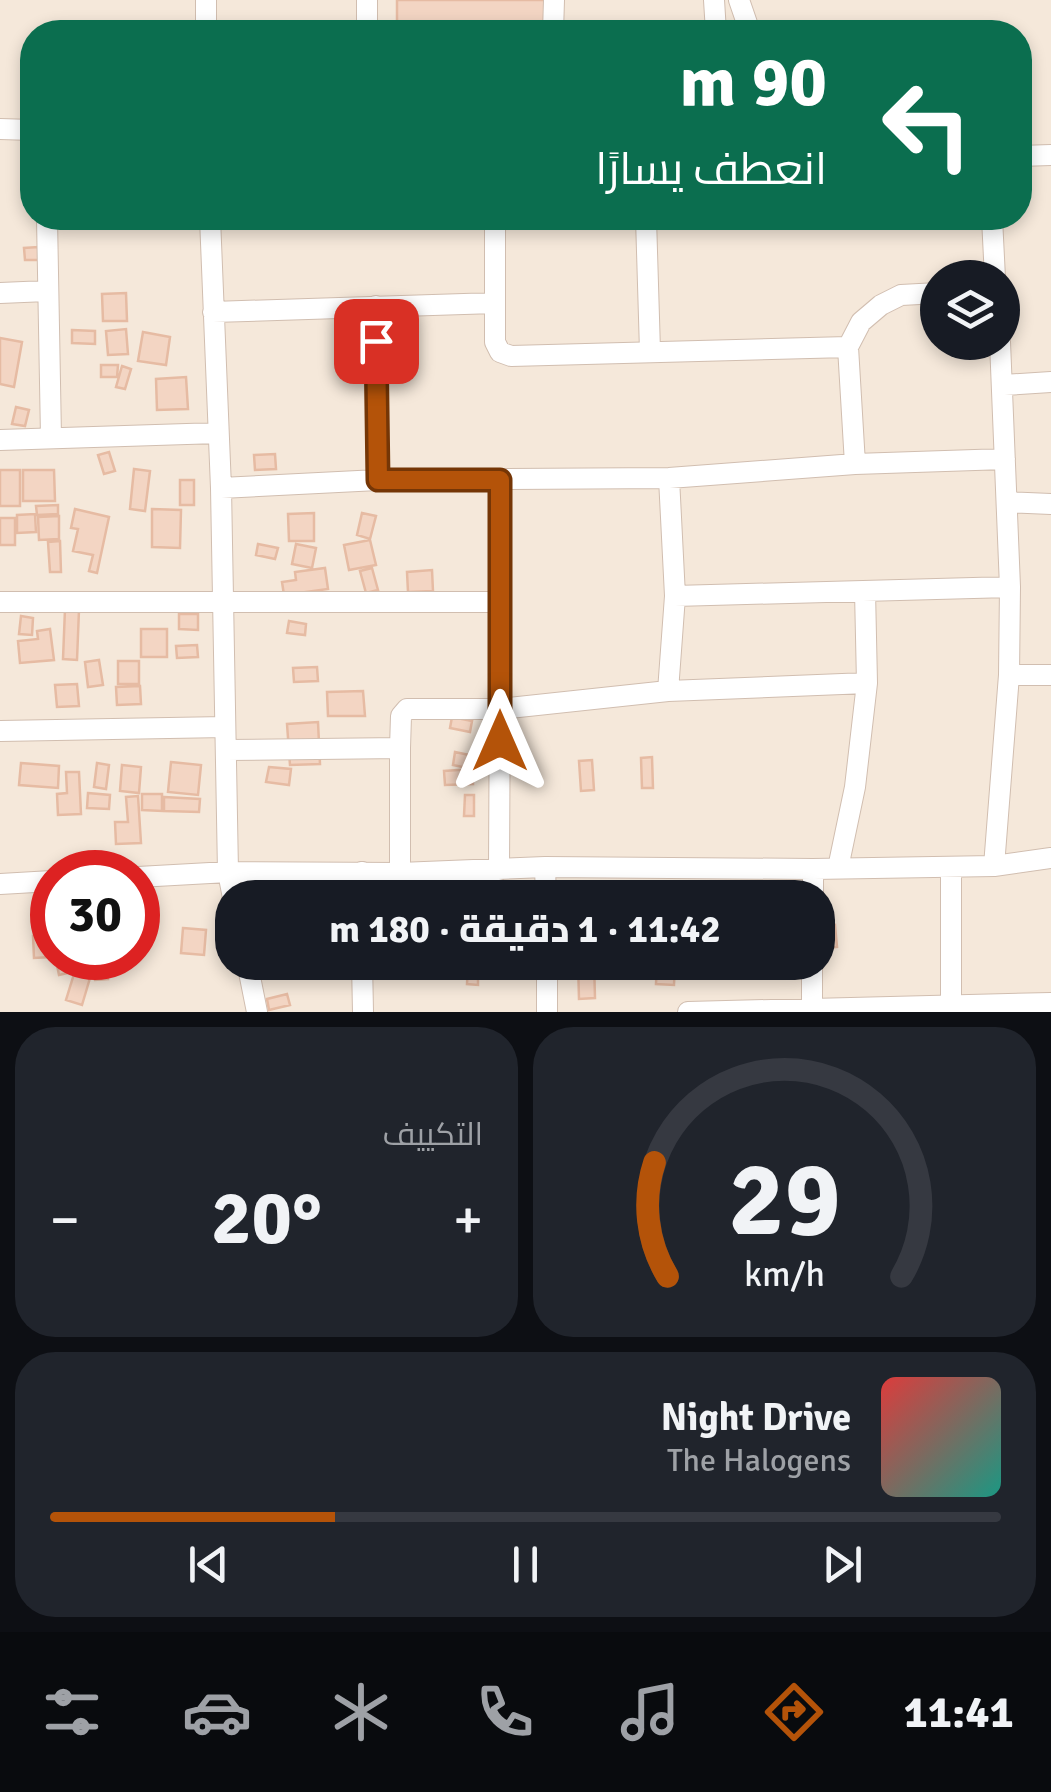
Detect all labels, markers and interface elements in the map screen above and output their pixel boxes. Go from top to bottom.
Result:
text: 90 m [679,39,827,125]
icon: left [862,60,992,190]
text: انعطف يسارًا [595,142,827,197]
map controls [920,260,1020,360]
button: layers [920,260,1020,360]
pin [334,299,419,384]
icon: arrive [349,314,404,369]
position arrow [448,689,552,793]
speed limit sign: 30 [30,850,160,980]
text: 11:42 · 1 دقيقة · 180 m [329,906,721,953]
text: التكييف [383,1115,483,1154]
text: 29 [728,1136,841,1264]
text: 20° [211,1172,322,1265]
text: − [50,1186,80,1254]
text: + [453,1186,483,1254]
text: km/h [744,1252,825,1296]
text: Night Drive [661,1394,851,1441]
text: The Halogens [667,1441,851,1480]
icon: previous [181,1537,236,1592]
icon: pause [498,1537,553,1592]
icon: next [815,1537,870,1592]
icon: filters [37,1677,107,1747]
icon: car [182,1677,252,1747]
icon: climate [326,1677,396,1747]
icon: phone [470,1677,540,1747]
icon: music [615,1677,685,1747]
icon: directions [759,1677,829,1747]
text: 11:41 [903,1685,1014,1740]

